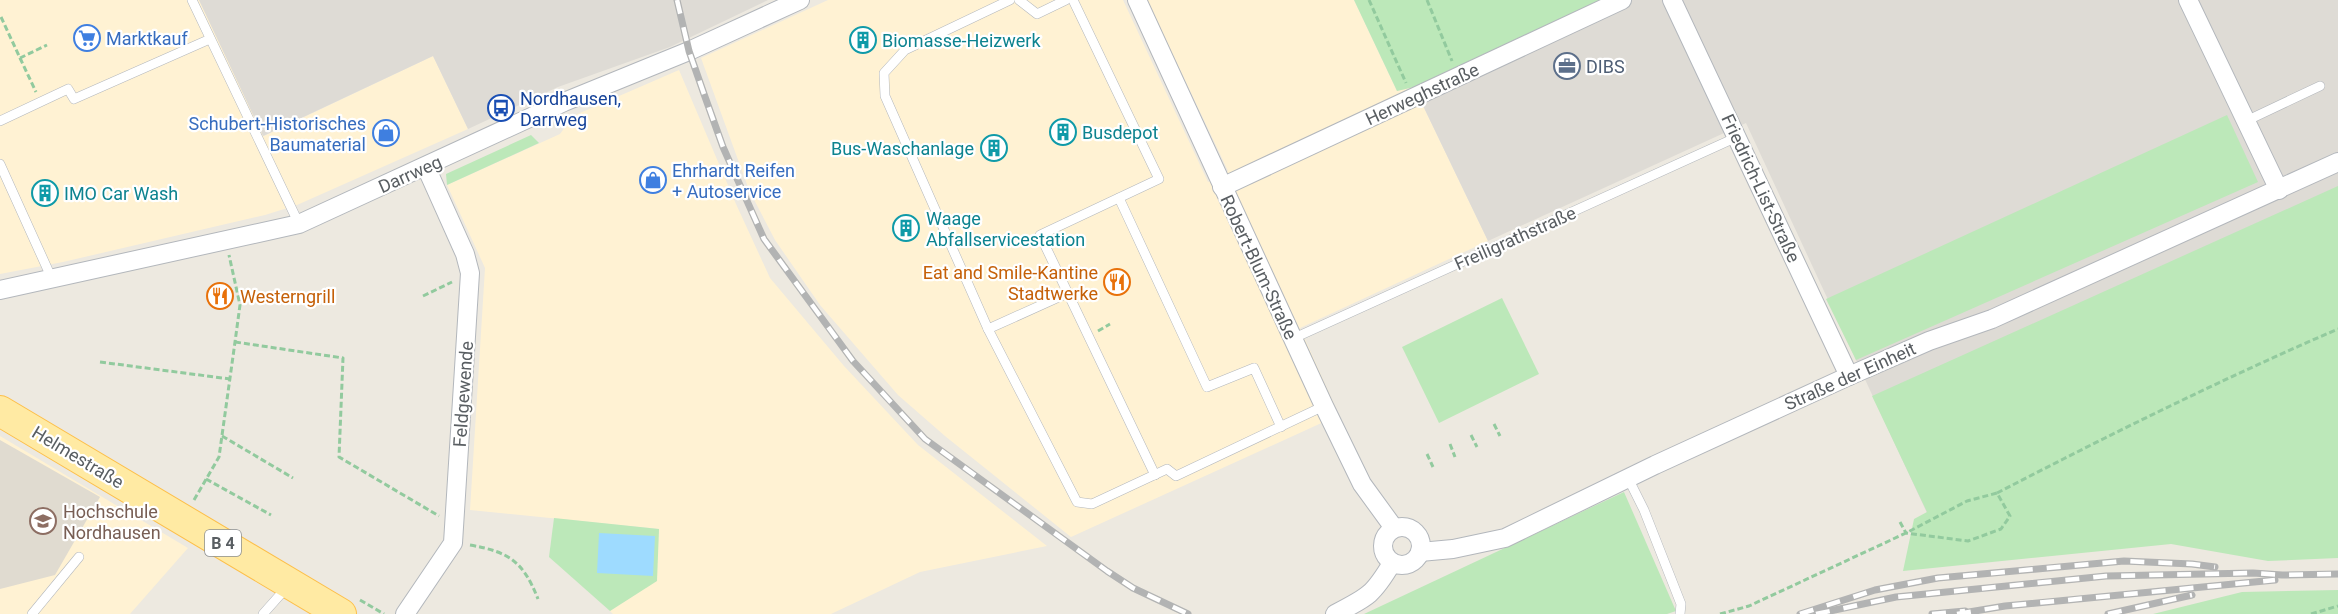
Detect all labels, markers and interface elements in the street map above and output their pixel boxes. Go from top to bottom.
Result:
supermarket icon: Marktkauf [72,23,102,53]
building icon: Biomasse-Heizwerk [848,25,878,55]
place label: Marktkauf [106,28,188,49]
place label: Biomasse-Heizwerk [882,30,1041,51]
office icon: DIBS [1552,51,1582,81]
place label: DIBS [1586,56,1625,77]
street label: Herweghstraße [1362,59,1482,129]
place label: Nordhausen, Darrweg [520,88,621,130]
bus stop icon: Nordhausen, Darrweg [486,93,516,123]
street label: Friedrich-List-Straße [1717,110,1805,266]
place label: Schubert-Historisches Baumaterial [189,113,366,155]
building icon: Busdepot [1048,117,1078,147]
shop icon: Schubert-Historisches Baumaterial [371,118,401,148]
place label: Busdepot [1082,122,1158,143]
building icon: Bus-Waschanlage [979,133,1009,163]
place label: Bus-Waschanlage [831,138,974,159]
street label: Darrweg [375,151,445,197]
place label: Ehrhardt Reifen + Autoservice [672,160,795,202]
shop icon: Ehrhardt Reifen + Autoservice [638,165,668,195]
building icon: IMO Car Wash [30,178,60,208]
place label: IMO Car Wash [64,183,178,204]
street label: Robert-Blum-Straße [1216,191,1302,343]
street label: Freiligrathstraße [1451,202,1579,274]
place label: Waage Abfallservicestation [926,208,1085,250]
building icon: Waage Abfallservicestation [891,213,921,243]
place label: Eat and Smile-Kantine Stadtwerke [923,262,1098,304]
restaurant icon: Eat and Smile-Kantine Stadtwerke [1102,267,1132,297]
restaurant icon: Westerngrill [205,281,235,311]
place label: Westerngrill [240,286,335,307]
street label: Straße der Einheit [1781,338,1919,414]
street label: Feldgewende [449,340,477,448]
street label: Helmestraße [28,421,128,493]
place label: Hochschule Nordhausen [63,501,161,543]
school or university icon: Hochschule Nordhausen [28,506,58,536]
road number: B 4 [205,530,241,556]

